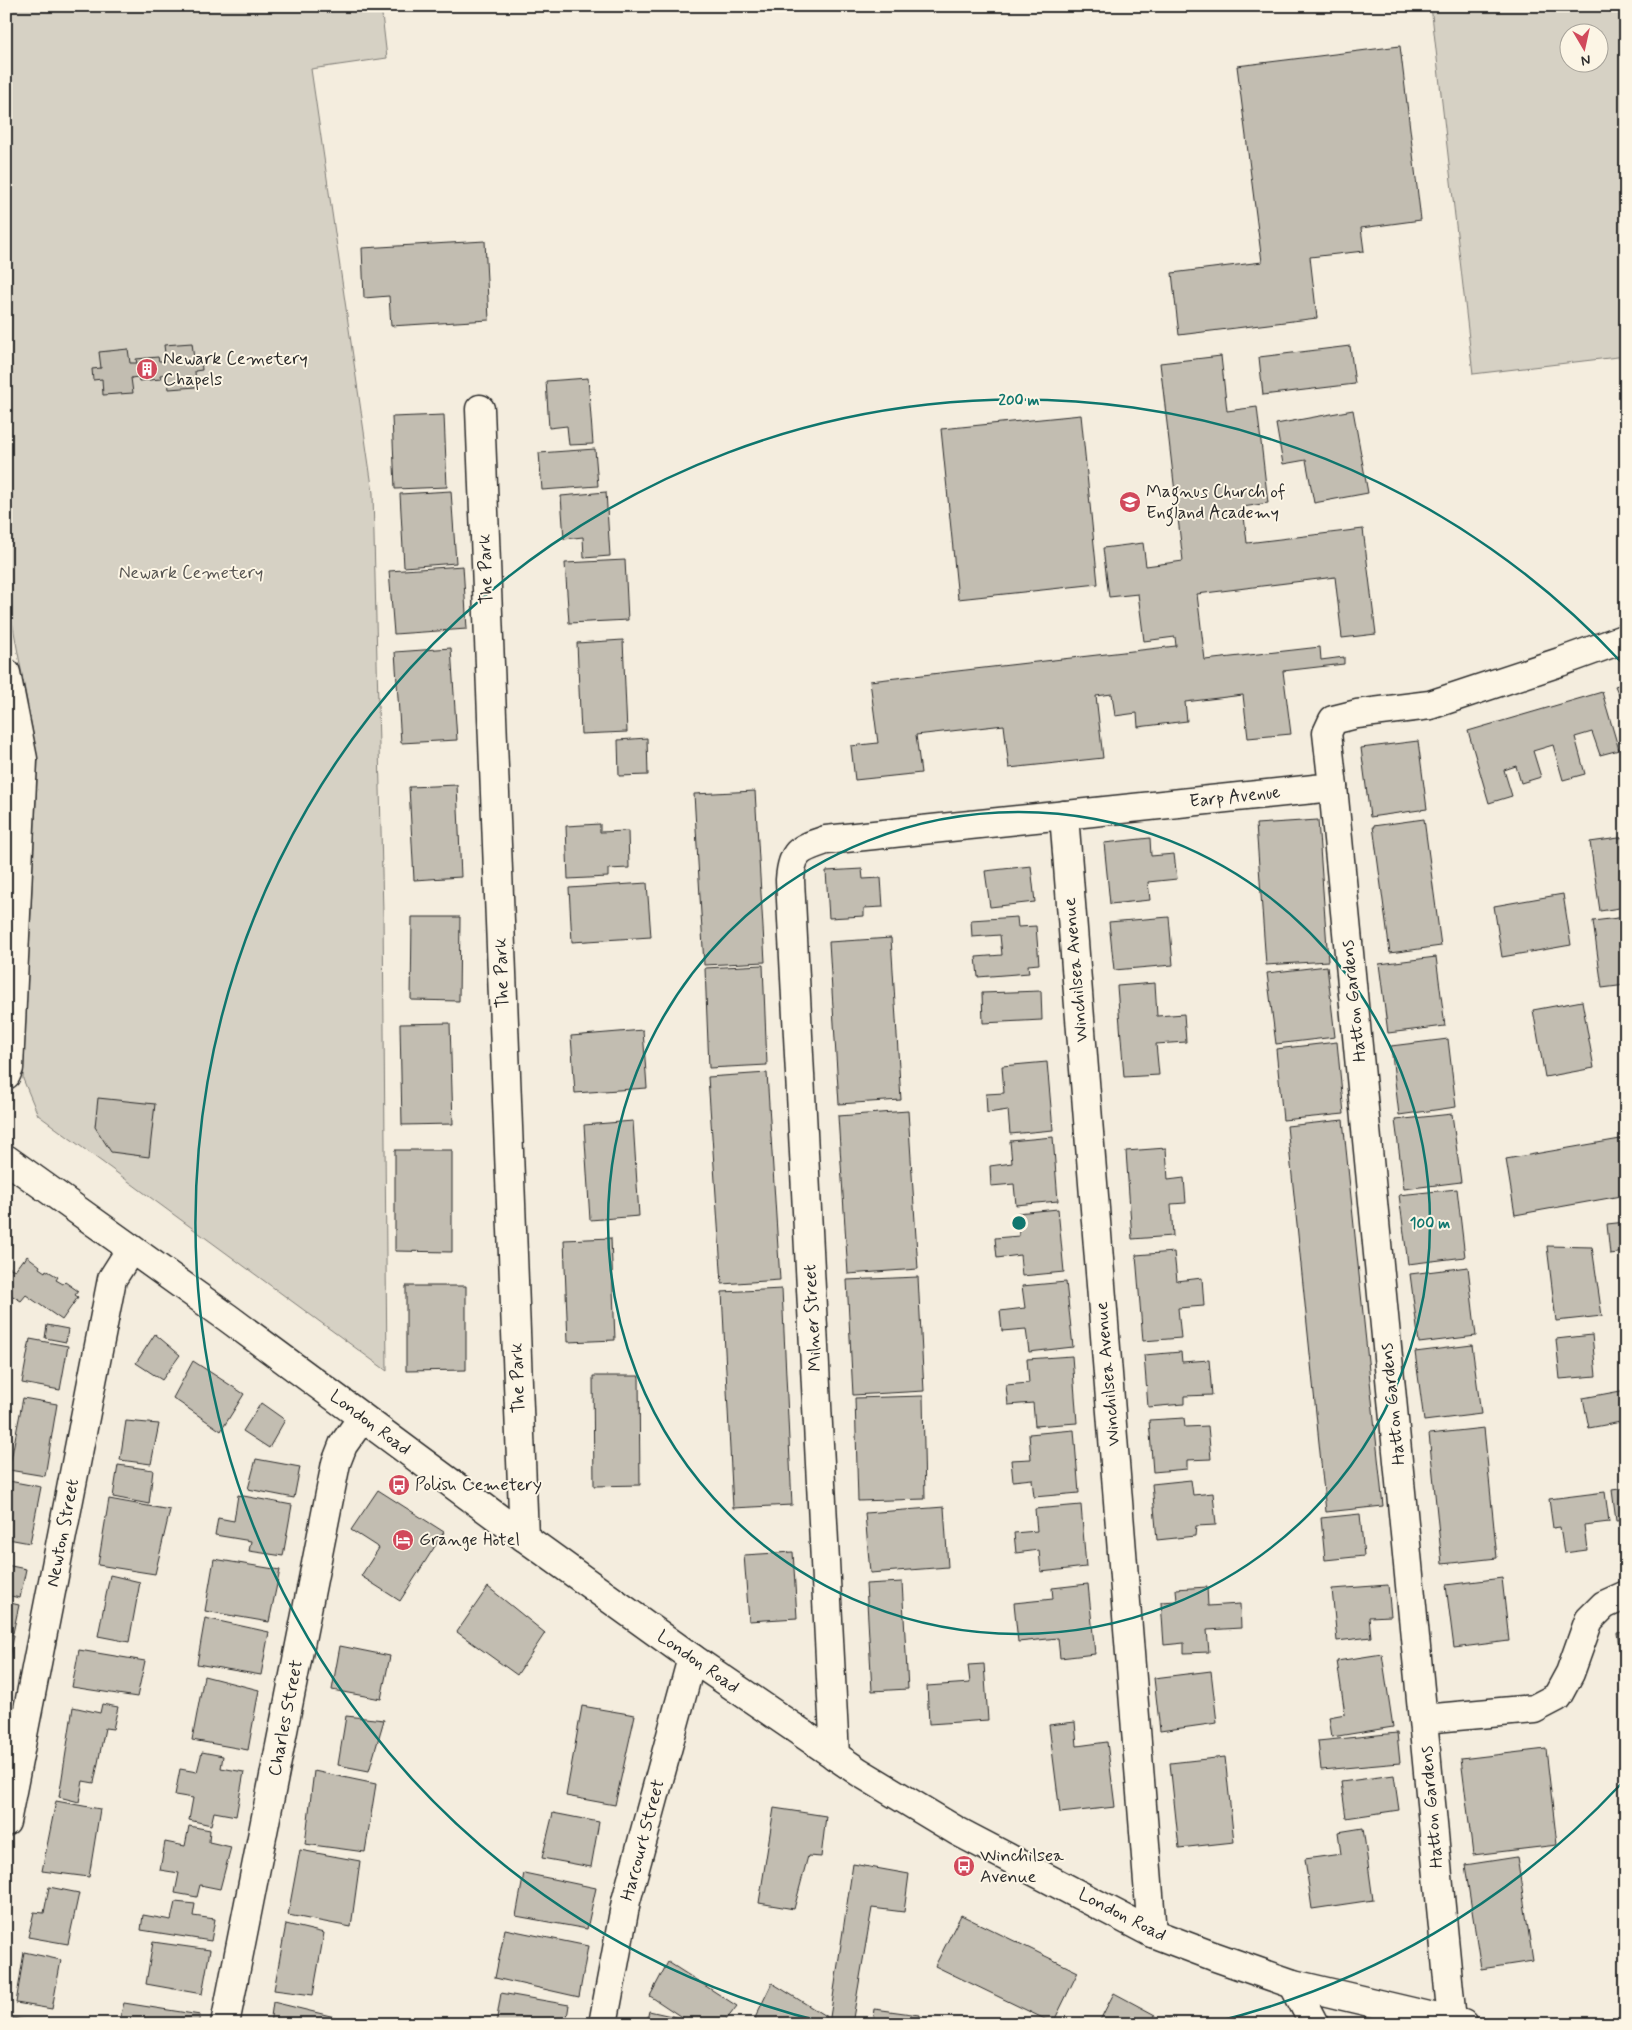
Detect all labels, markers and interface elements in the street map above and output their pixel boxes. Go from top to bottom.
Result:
north arrow [1560,22,1610,72]
text: N [1580,50,1592,69]
place label: Newark Cemetery Chapels [163,347,308,392]
building icon: Newark Cemetery Chapels [135,357,159,381]
text: 200 m [999,391,1040,411]
place label: Magnus Church of England Academy [1146,480,1286,527]
school or university icon: Magnus Church of England Academy [1118,490,1142,514]
street label: The Park [473,533,499,605]
park label: Newark Cemetery [119,561,263,585]
street label: Earp Avenue [1188,780,1282,814]
street label: Winchilsea Avenue [1058,897,1094,1043]
street label: The Park [489,937,515,1009]
street label: Hatton Gardens [1336,939,1372,1063]
centre of rings [1010,1214,1028,1232]
text: 100 m [1410,1214,1450,1234]
street label: Milner Street [798,1263,828,1372]
street label: Winchilsea Avenue [1090,1301,1126,1447]
street label: The Park [505,1342,531,1414]
street label: Hatton Gardens [1375,1342,1411,1466]
street label: London Road [325,1385,415,1461]
bus stop icon: Polish Cemetery [387,1473,411,1497]
place label: Polish Cemetery [415,1473,542,1497]
street label: Newton Street [41,1477,85,1589]
hotel icon: Grange Hotel [391,1528,415,1552]
place label: Grange Hotel [419,1528,520,1552]
street label: London Road [652,1625,744,1699]
street label: Charles Street [263,1658,309,1778]
street label: Hatton Gardens [1415,1745,1449,1869]
street label: Harcourt Street [615,1777,671,1903]
place label: Winchilsea Avenue [980,1844,1064,1889]
bus stop icon: Winchilsea Avenue [952,1854,976,1878]
street label: London Road [1074,1883,1170,1947]

